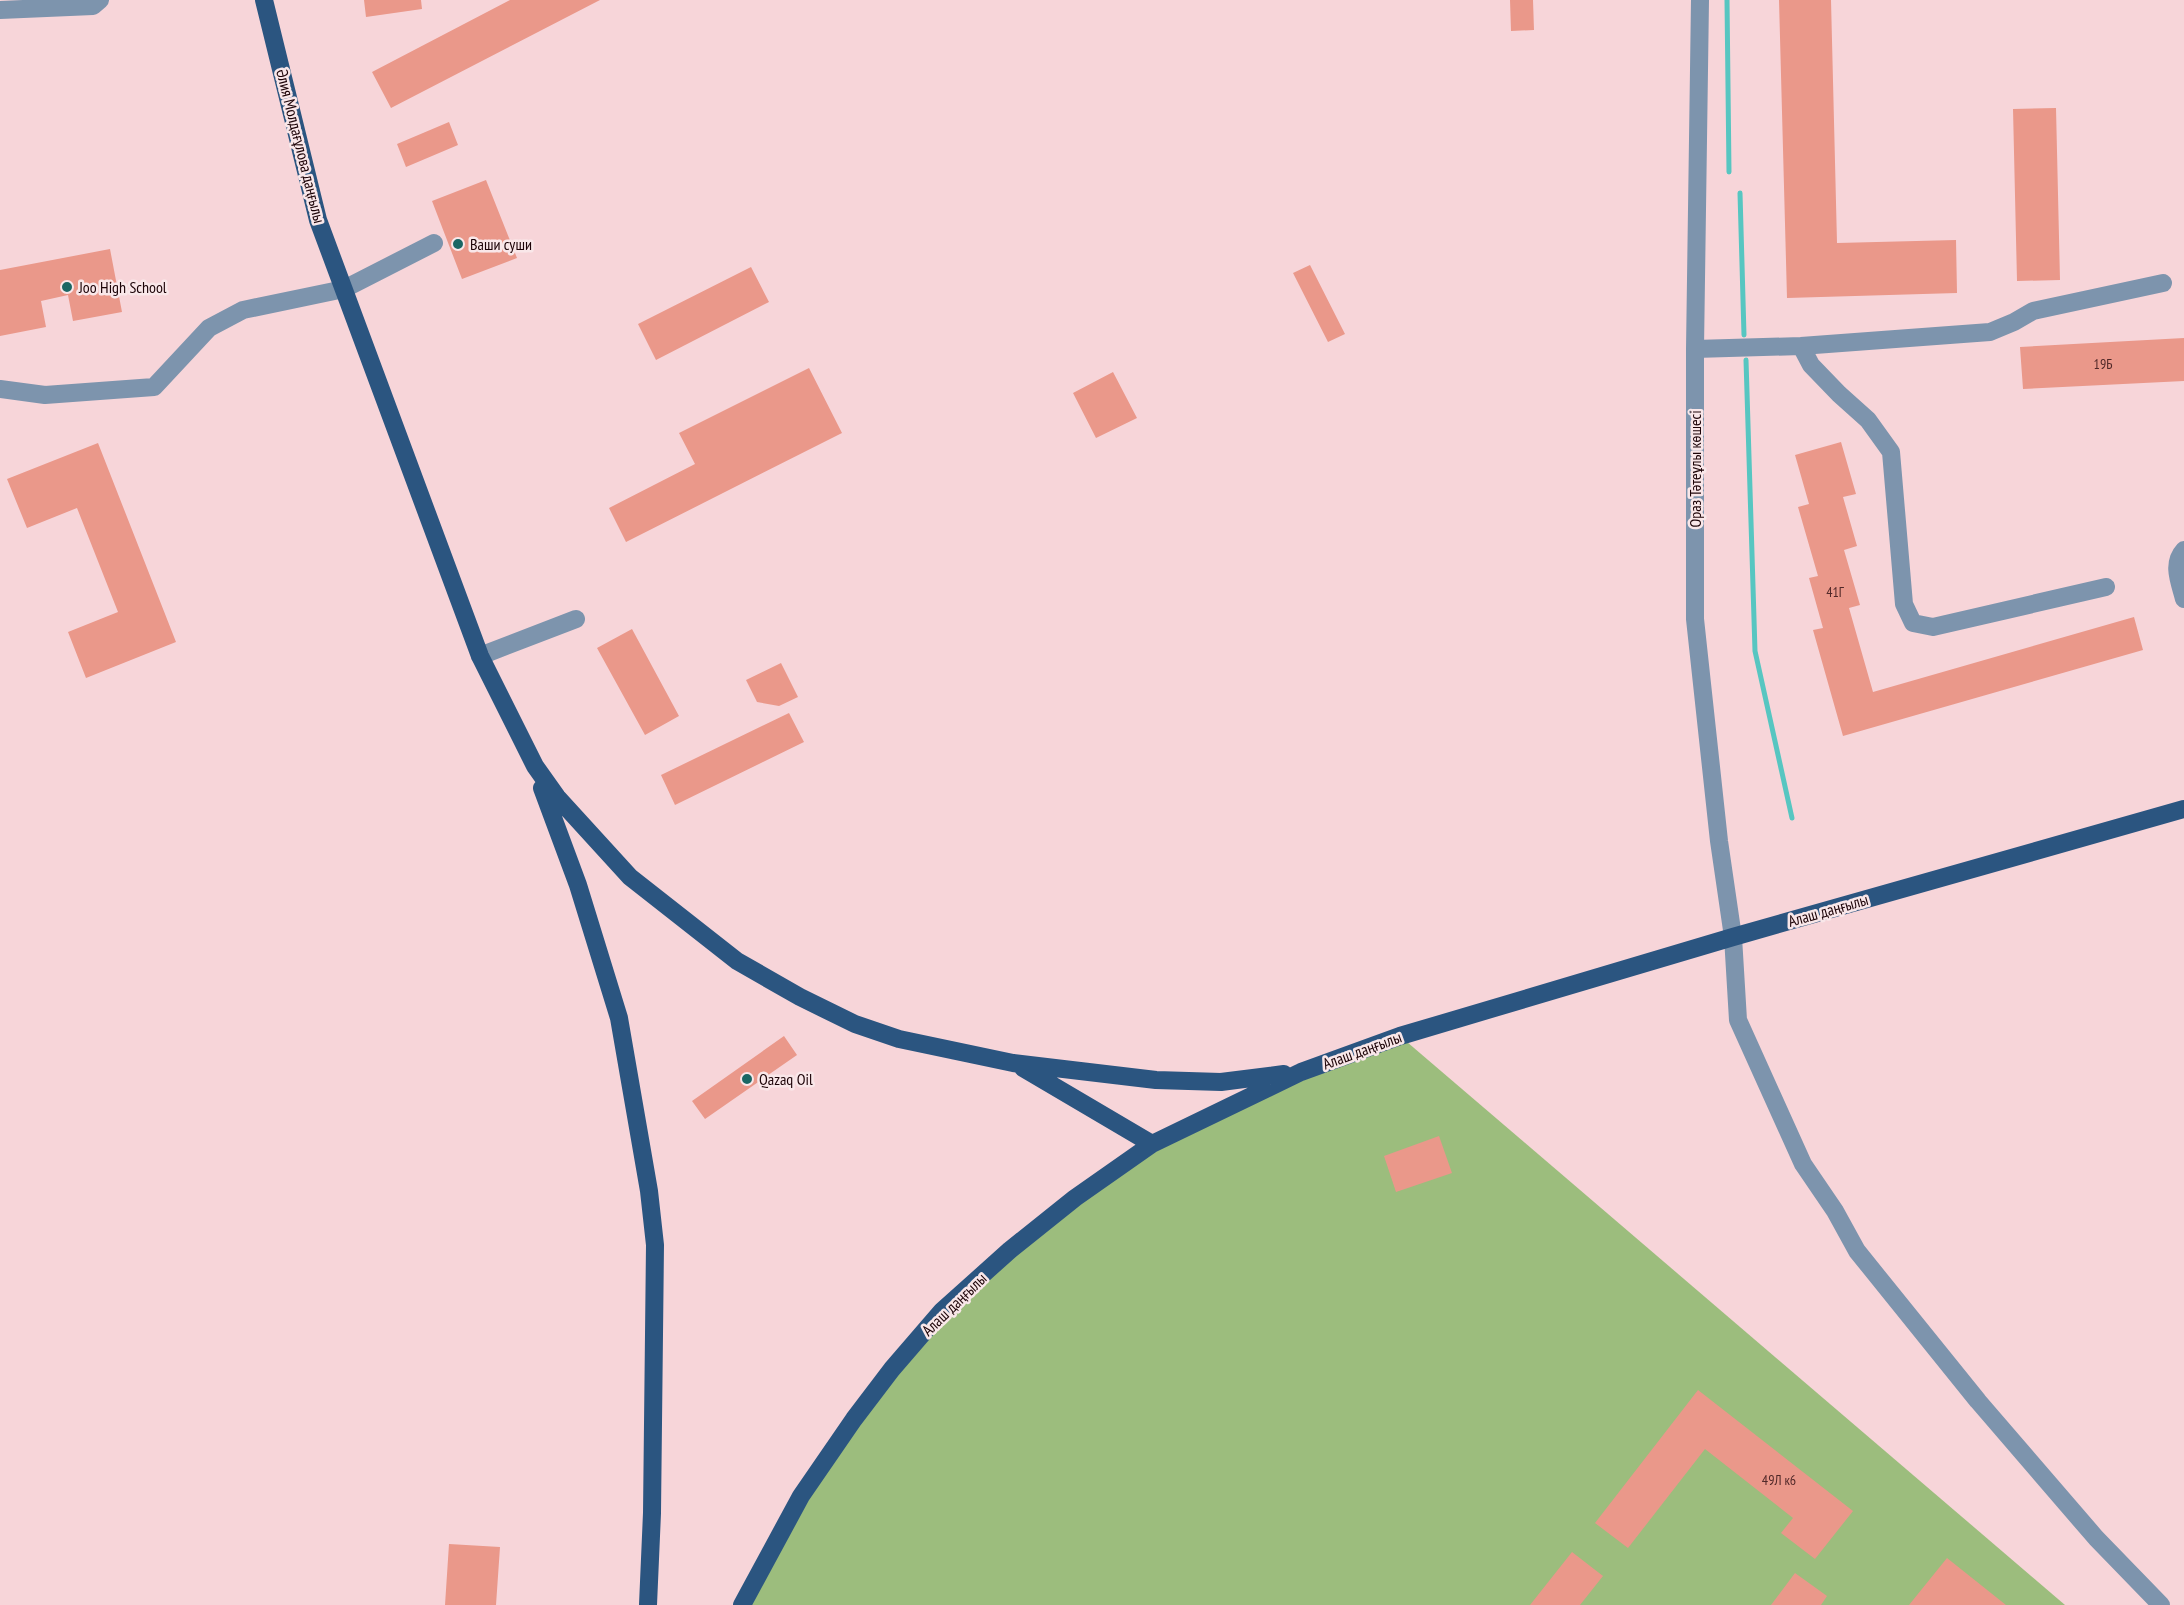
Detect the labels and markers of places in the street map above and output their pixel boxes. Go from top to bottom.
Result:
place label: Ваши суши [470,234,532,254]
marker: Ваши суши [451,237,465,251]
place label: Joo High School [78,277,167,297]
marker: Joo High School [60,280,74,294]
place label: Qazaq Oil [759,1069,813,1089]
marker: Qazaq Oil [740,1072,754,1086]

